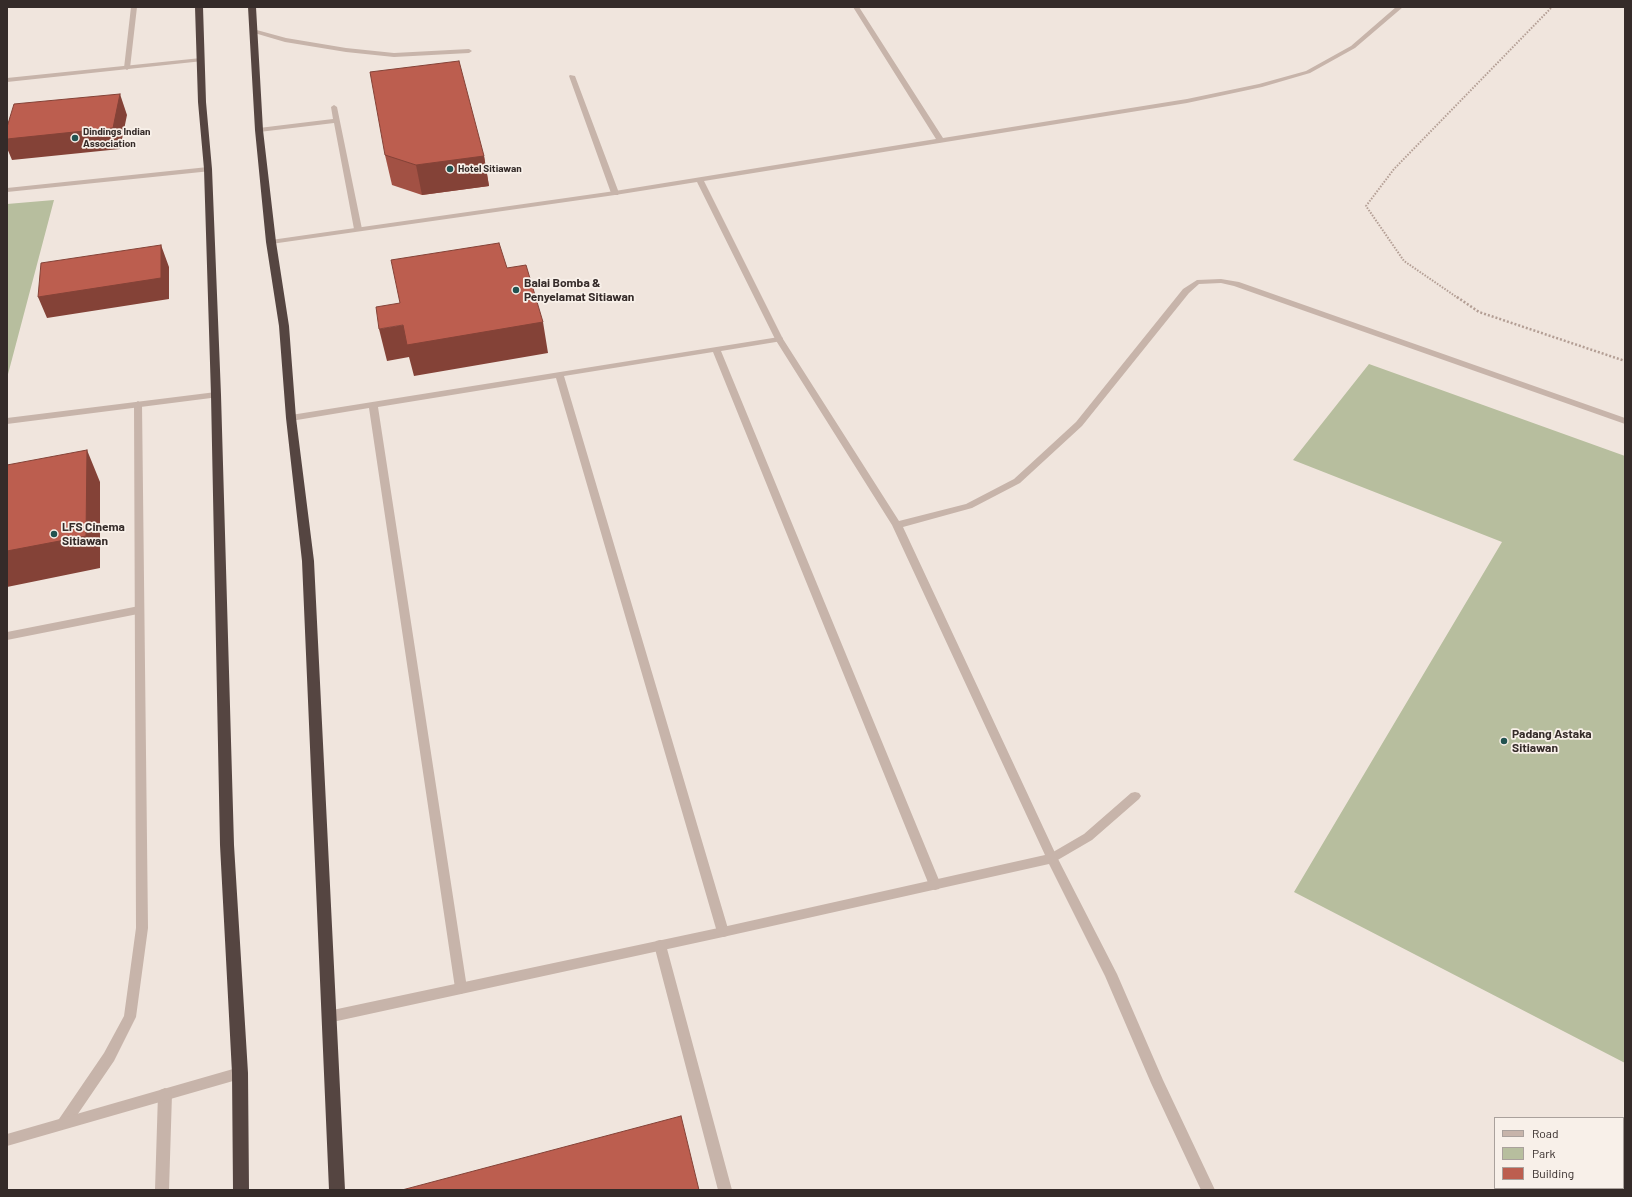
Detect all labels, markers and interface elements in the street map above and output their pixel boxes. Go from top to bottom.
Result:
place label: Dindings Indian Association [83,126,150,150]
marker: Dindings Indian Association [70,133,80,143]
place label: Hotel Sitiawan [458,163,522,175]
marker: Hotel Sitiawan [445,164,455,174]
place label: Balai Bomba & Penyelamat Sitiawan [524,276,634,304]
marker: Balai Bomba & Penyelamat Sitiawan [511,285,521,295]
place label: LFS Cinema Sitiawan [62,520,125,548]
marker: LFS Cinema Sitiawan [49,529,59,539]
place label: Padang Astaka Sitiawan [1512,727,1592,755]
marker: Padang Astaka Sitiawan [1499,736,1509,746]
legend [1494,1117,1624,1189]
text: Road [1532,1126,1559,1140]
text: Park [1532,1146,1556,1160]
text: Building [1532,1166,1574,1180]

